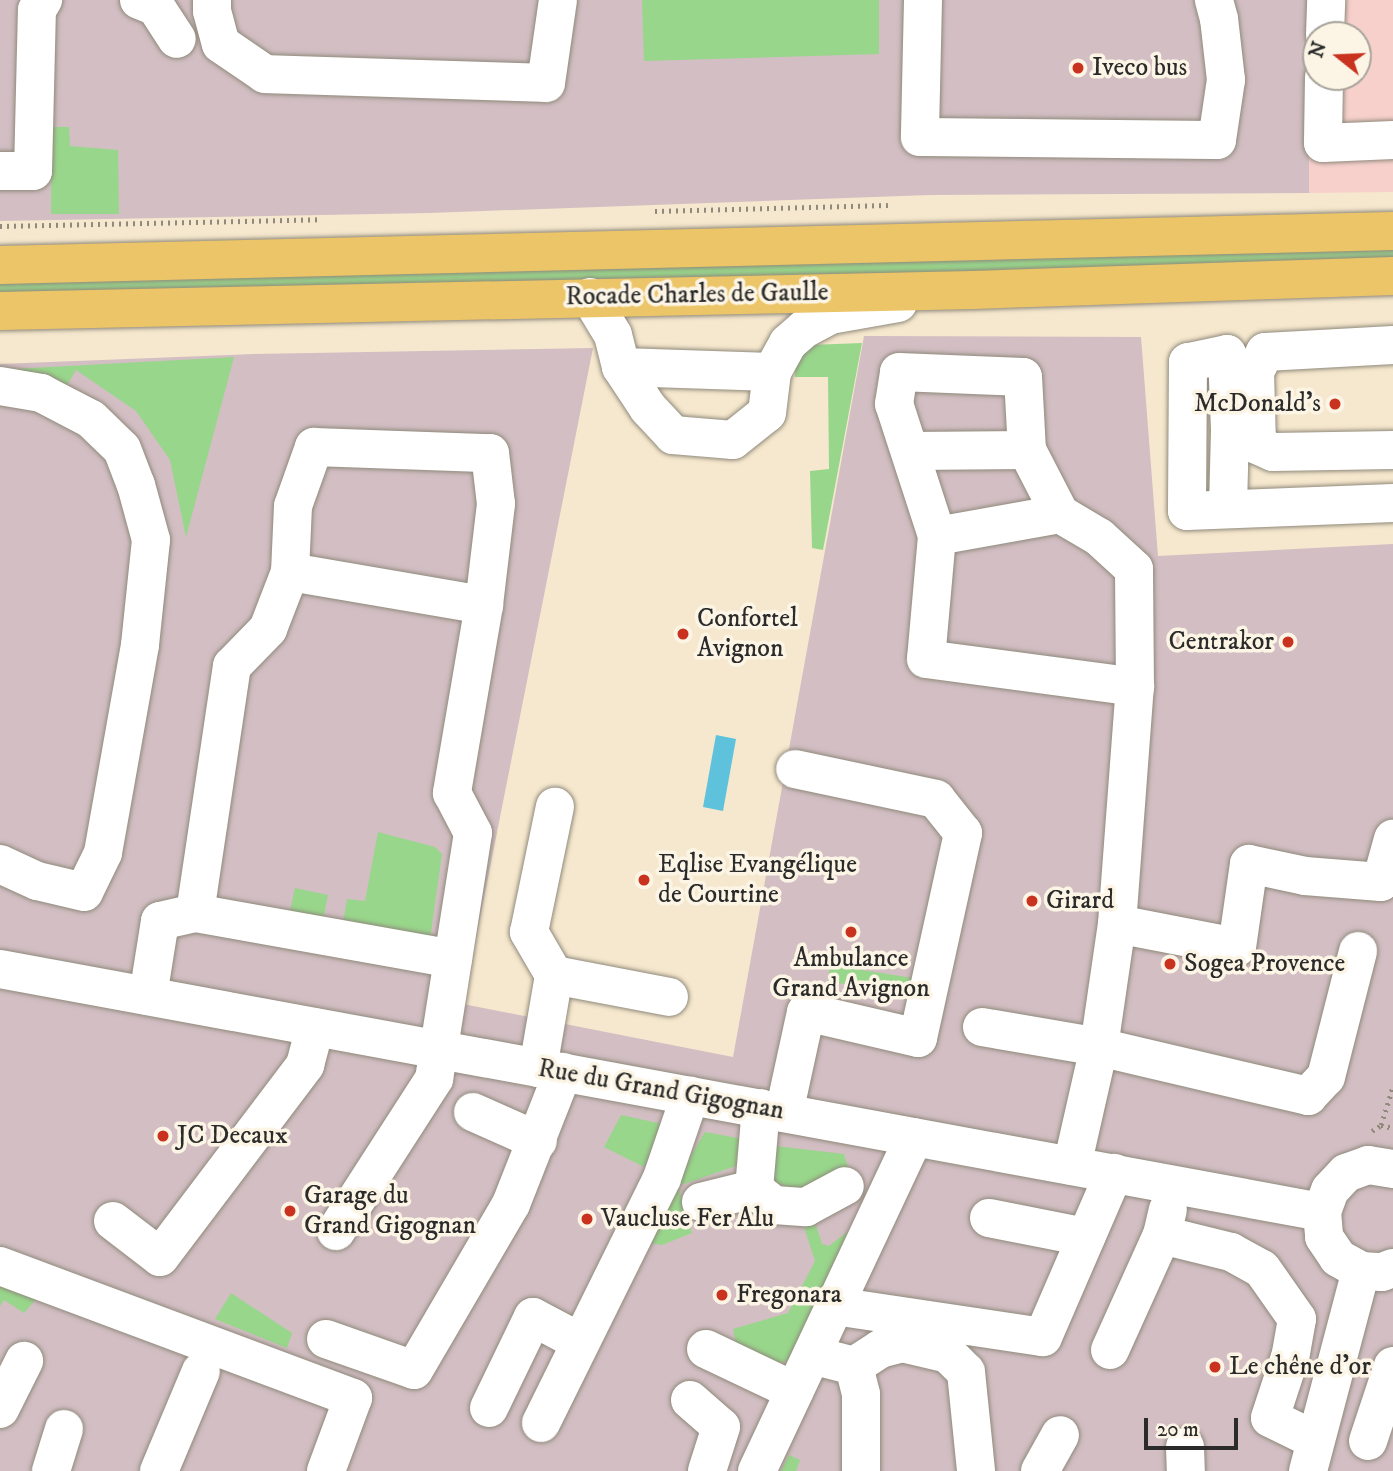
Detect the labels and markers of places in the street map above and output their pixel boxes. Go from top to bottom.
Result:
place label: Iveco bus [1092,52,1187,84]
marker: Iveco bus [1070,60,1086,76]
place label: McDonald's [1194,388,1321,420]
marker: McDonald's [1327,396,1343,412]
place label: Confortel Avignon [697,603,798,664]
marker: Confortel Avignon [675,626,691,642]
place label: Centrakor [1169,626,1274,658]
marker: Centrakor [1280,634,1296,650]
place label: Eqlise Evangélique de Courtine [658,849,857,910]
marker: Eqlise Evangélique de Courtine [636,872,652,888]
place label: Girard [1046,885,1114,917]
marker: Girard [1024,893,1040,909]
marker: Ambulance Grand Avignon [843,924,859,940]
place label: Ambulance Grand Avignon [772,943,930,1004]
place label: Sogea Provence [1184,948,1345,980]
marker: Sogea Provence [1162,956,1178,972]
place label: JC Decaux [177,1120,288,1152]
marker: JC Decaux [155,1128,171,1144]
place label: Garage du Grand Gigognan [304,1180,476,1242]
marker: Garage du Grand Gigognan [282,1203,298,1219]
place label: Vaucluse Fer Alu [601,1203,774,1235]
marker: Vaucluse Fer Alu [579,1211,595,1227]
place label: Fregonara [736,1279,842,1311]
marker: Fregonara [714,1287,730,1303]
place label: Le chêne d'or [1229,1351,1371,1383]
marker: Le chêne d'or [1207,1359,1223,1375]

